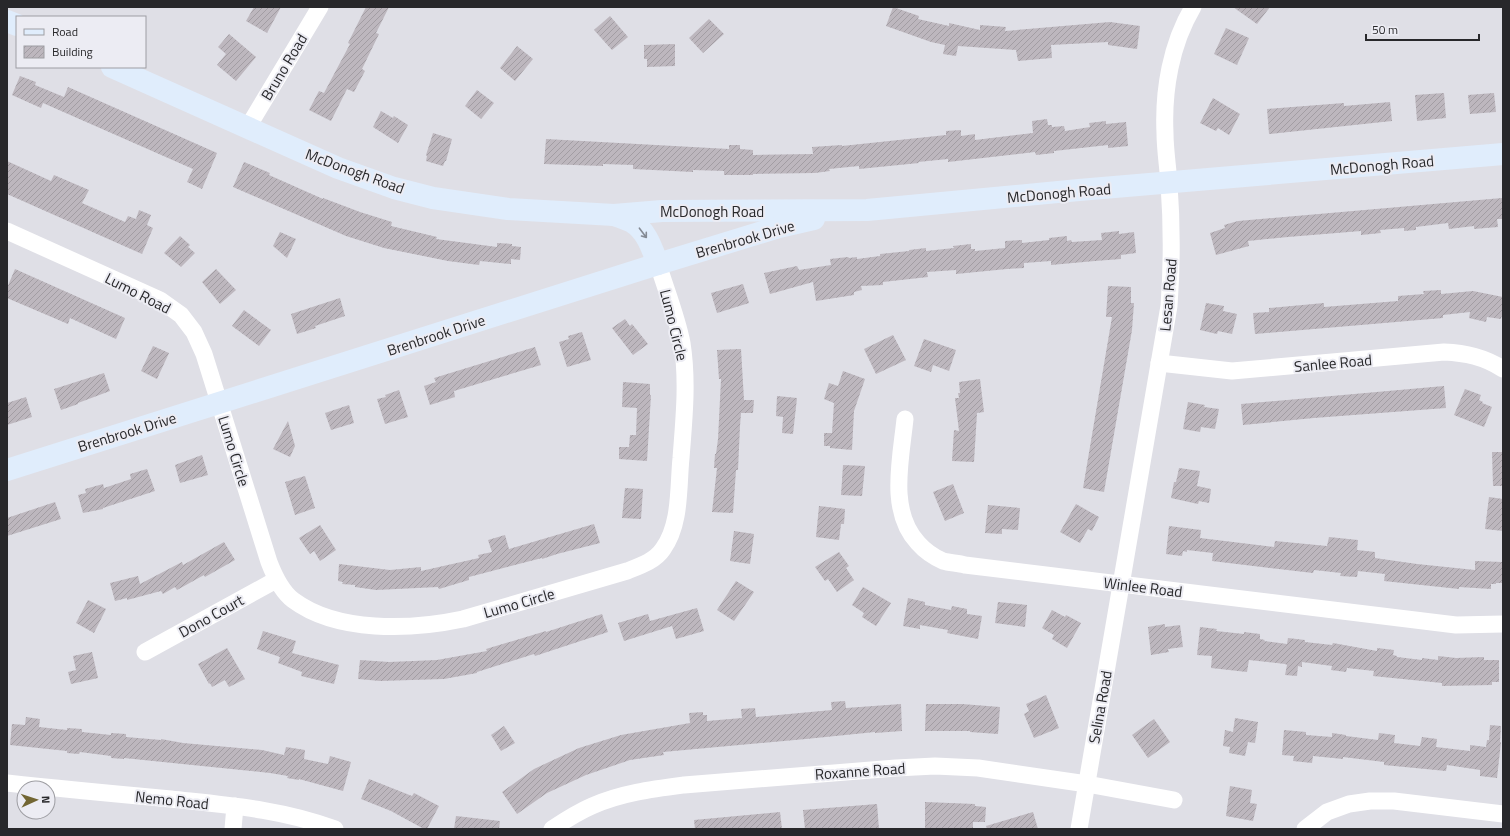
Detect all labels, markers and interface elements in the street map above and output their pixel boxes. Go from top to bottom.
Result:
legend [16,16,146,68]
scale bar [1366,16,1479,42]
text: 50 m [1372,20,1398,39]
text: Road [52,22,78,41]
street label: Bruno Road [255,29,313,105]
text: Building [52,42,93,61]
street label: McDonogh Road [302,142,408,200]
street label: McDonogh Road [1329,149,1435,181]
street label: McDonogh Road [1006,177,1112,209]
street label: McDonogh Road [660,200,764,223]
street label: Brenbrook Drive [693,214,797,264]
one-way arrow [639,228,647,239]
street label: Lesan Road [1153,258,1183,332]
street label: Lumo Road [101,267,175,319]
street label: Lumo Circle [654,287,694,363]
street label: Brenbrook Drive [384,308,488,362]
street label: Sanlee Road [1293,348,1373,378]
street label: Brenbrook Drive [75,406,179,458]
street label: Lumo Circle [212,413,256,489]
street label: Winlee Road [1102,571,1184,603]
street label: Lumo Circle [481,582,557,624]
street label: Dono Court [174,588,248,643]
street label: Selina Road [1082,669,1118,745]
street label: Roxanne Road [814,756,906,786]
north arrow [16,780,56,820]
street label: Nemo Road [134,785,210,815]
text: N [38,795,54,804]

